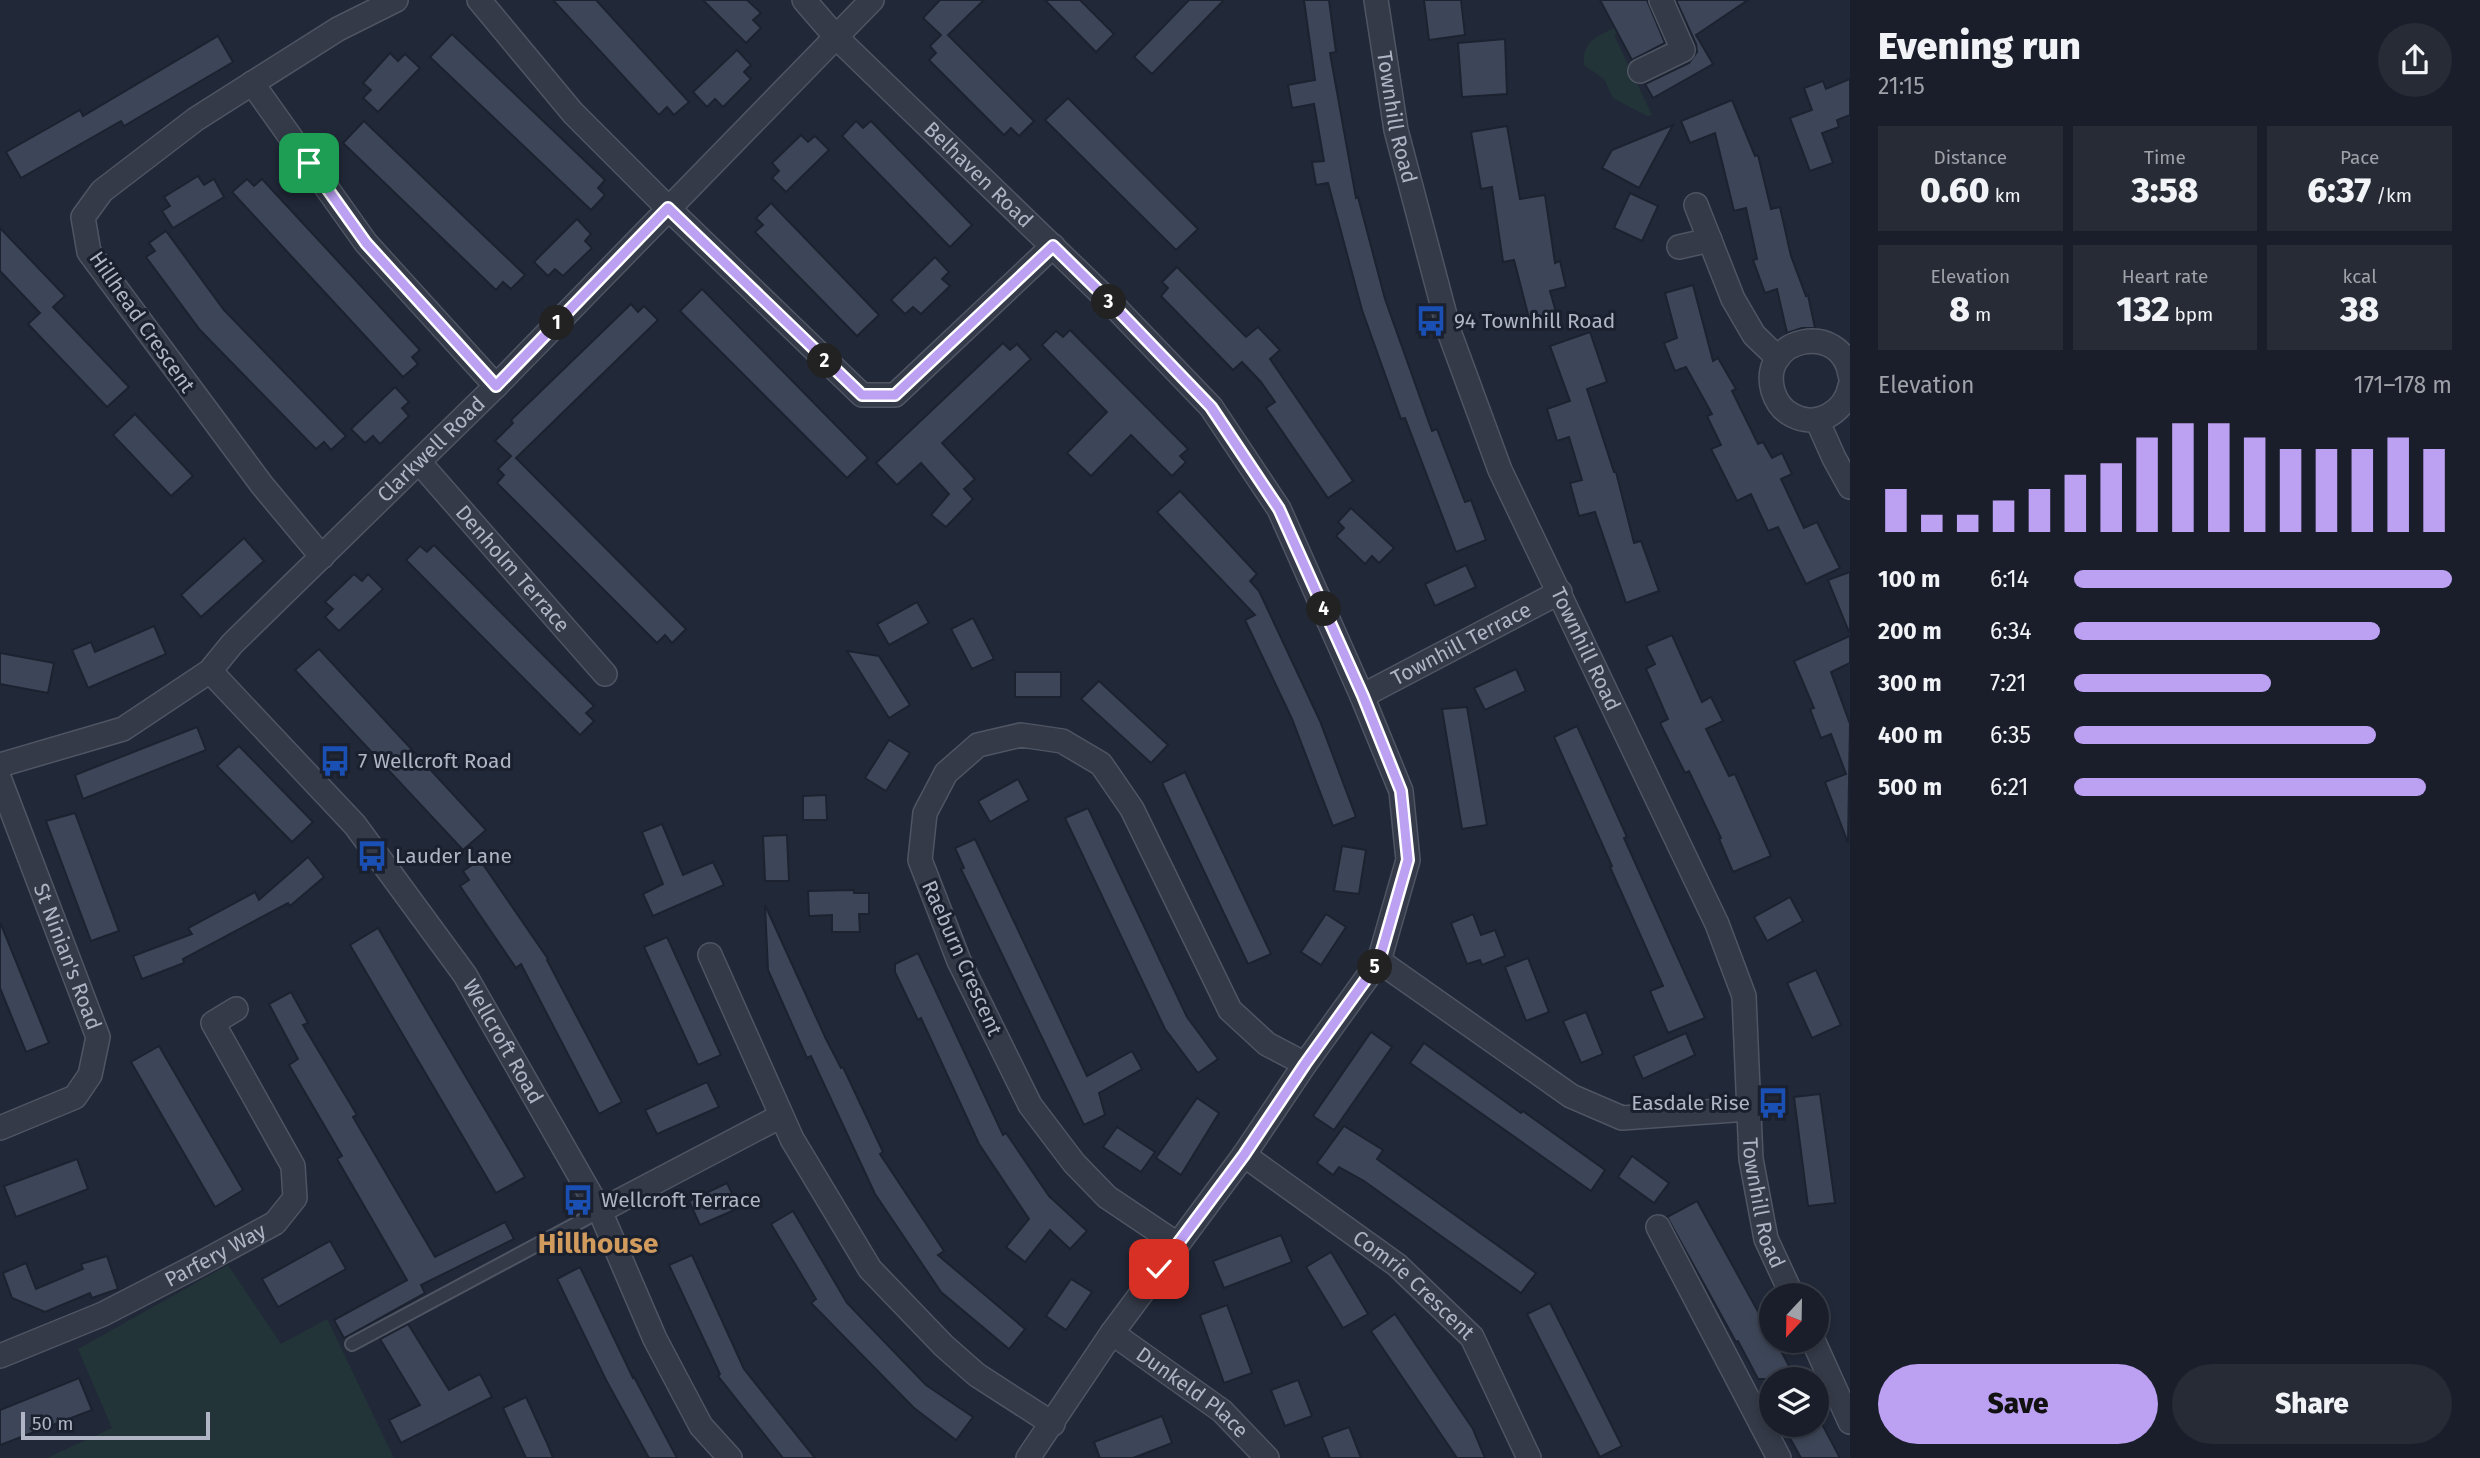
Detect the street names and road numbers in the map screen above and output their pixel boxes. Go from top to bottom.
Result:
street label: Townhill Road [1371,49,1422,186]
street label: Belhaven Road [918,116,1038,233]
street label: Hillhead Crescent [84,246,201,398]
street label: Clarkwell Road [372,391,491,508]
street label: Denholm Terrace [450,500,575,638]
street label: Townhill Road [1545,583,1626,715]
street label: Townhill Terrace [1387,596,1536,691]
street label: Raeburn Crescent [916,876,1008,1040]
street label: St Ninian's Road [28,880,107,1034]
street label: Wellcroft Road [457,974,549,1108]
street label: Townhill Road [1737,1137,1791,1272]
street label: Parfery Way [160,1217,271,1293]
street label: Comrie Crescent [1348,1224,1480,1346]
street label: Dunkeld Place [1131,1341,1254,1444]

